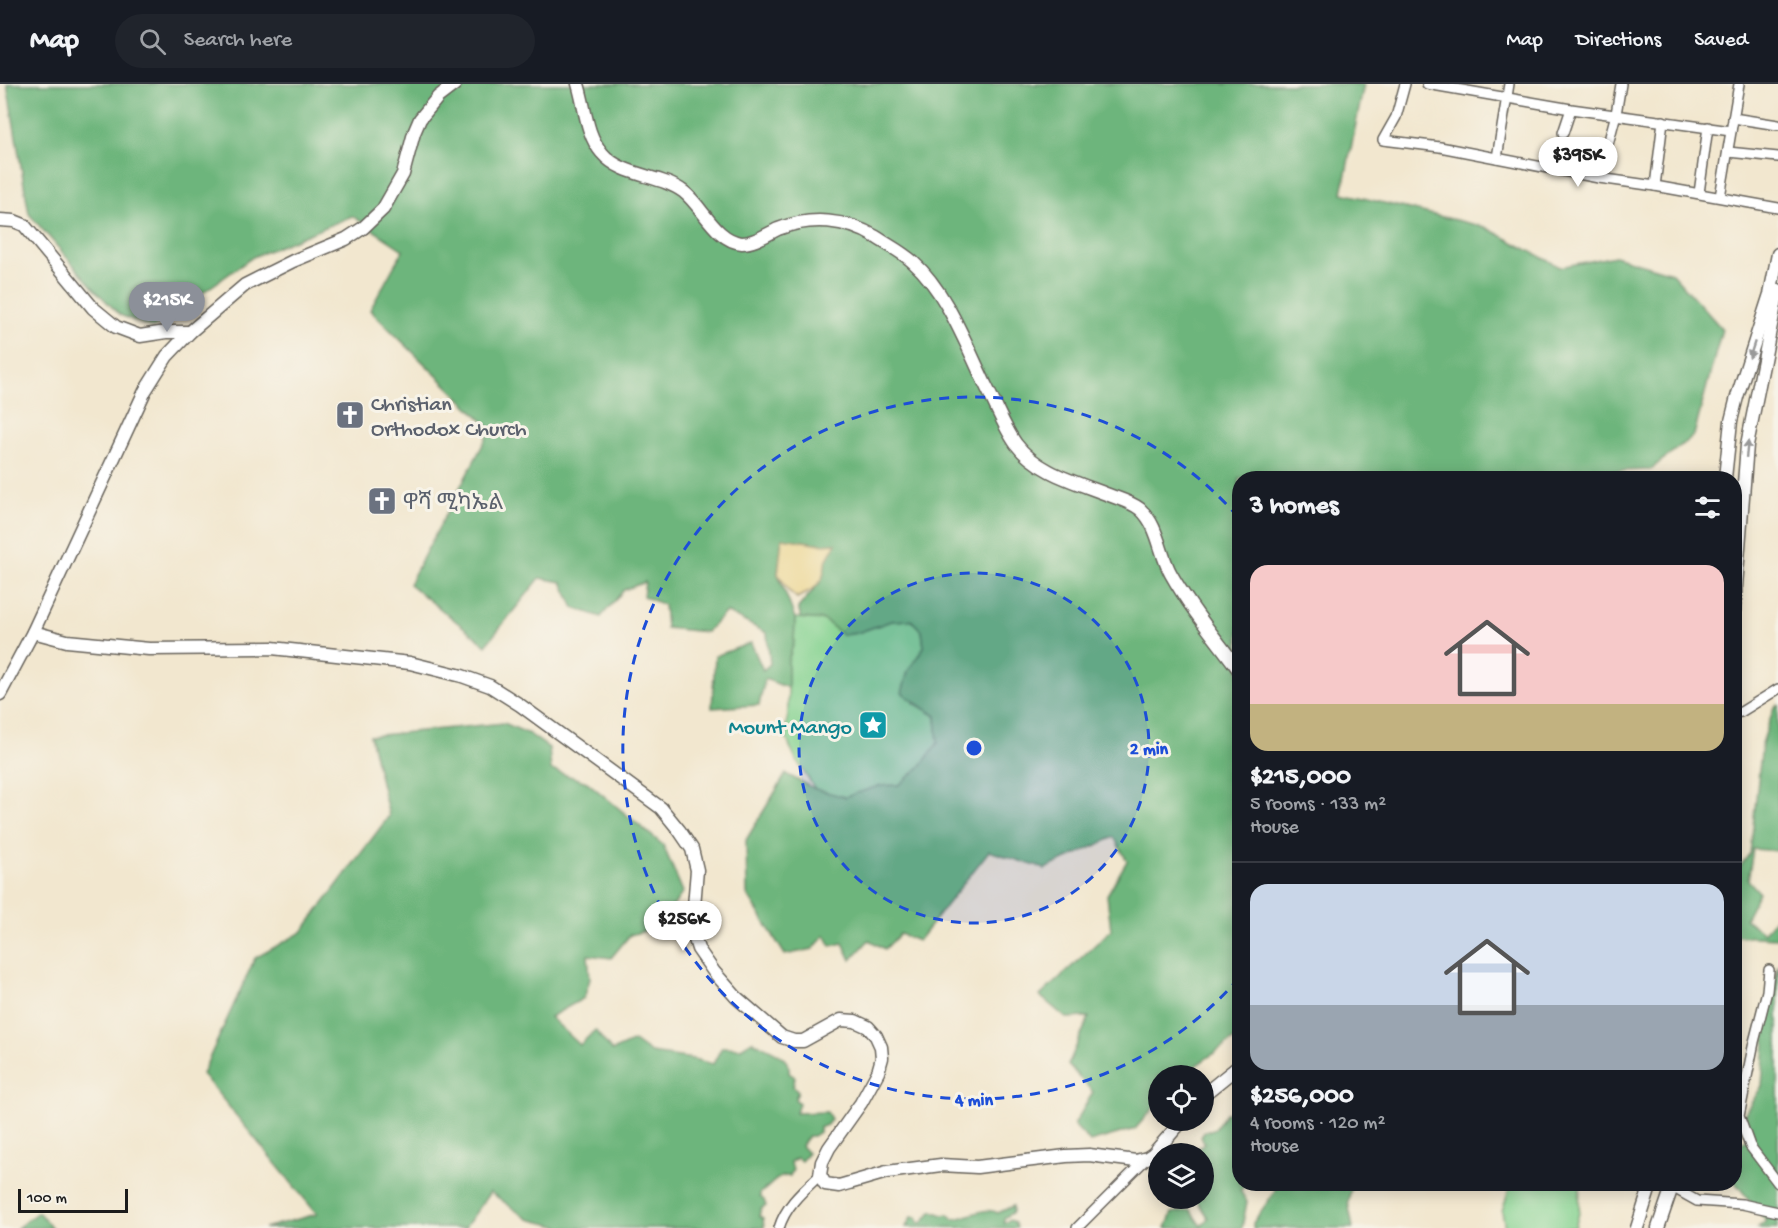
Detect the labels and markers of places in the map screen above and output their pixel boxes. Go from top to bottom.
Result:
pin: $395K [1536,137,1620,188]
pin: $215K [125,282,209,333]
place label: Christian Orthodox Church [371,393,527,444]
church icon: Christian Orthodox Church [334,399,366,431]
church icon: ዋሻ ሚካኤል [366,485,398,517]
place label: ዋሻ ሚካኤል [403,490,504,518]
place icon: Mount Mango [857,709,889,741]
place label: Mount Mango [728,716,852,742]
centre of rings [964,738,984,758]
pin: $256K [641,901,725,952]

